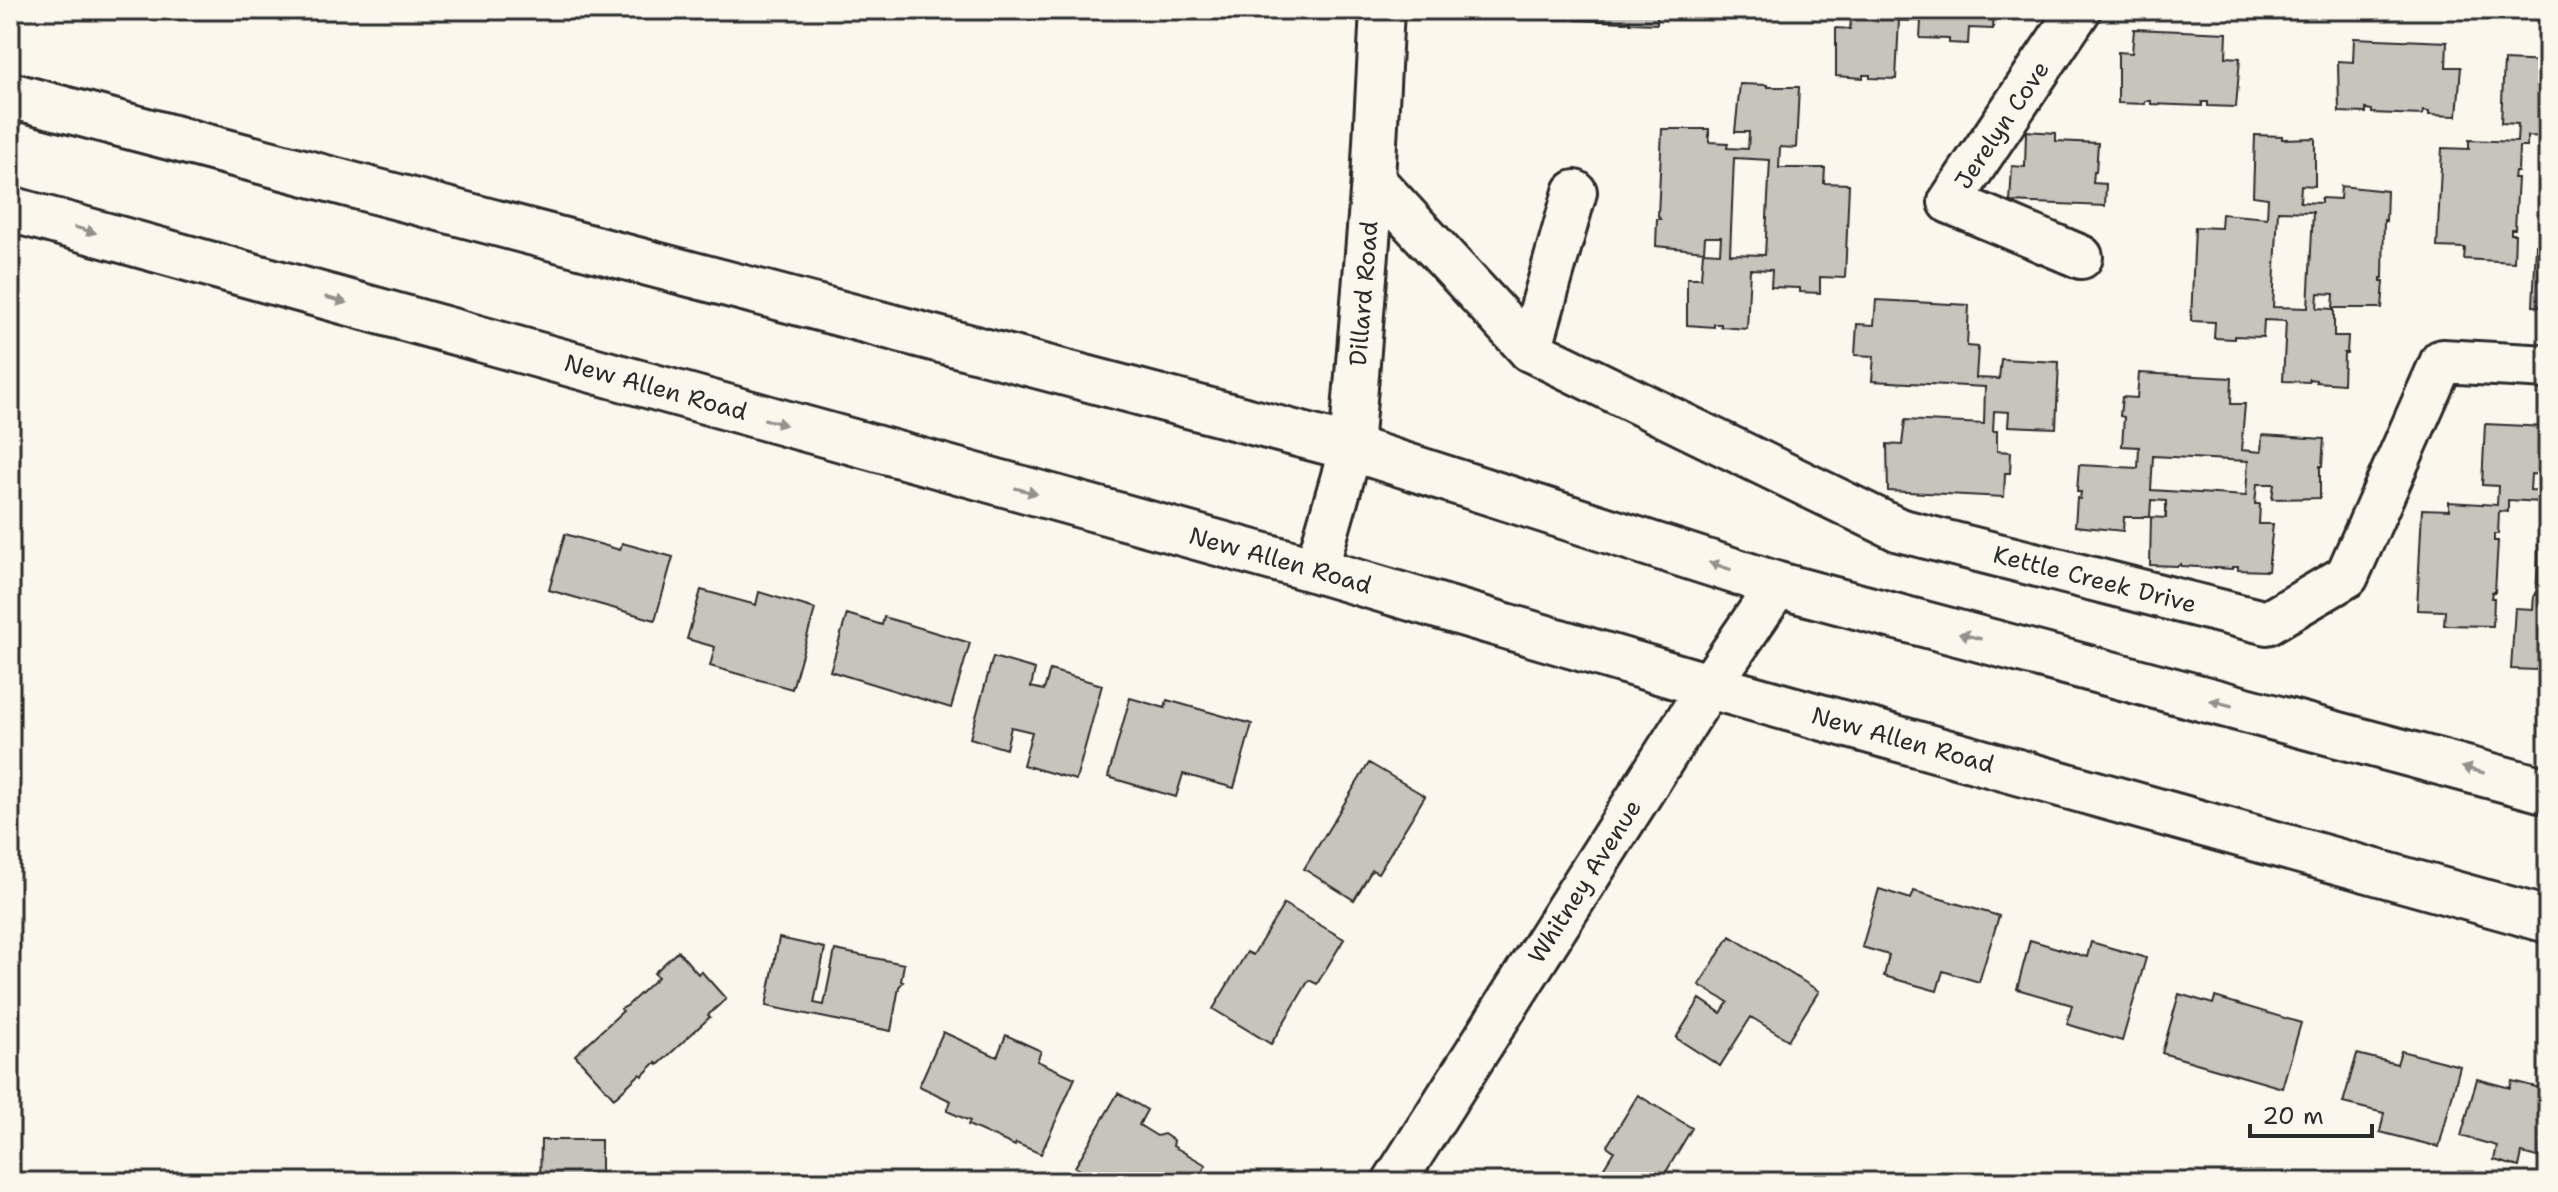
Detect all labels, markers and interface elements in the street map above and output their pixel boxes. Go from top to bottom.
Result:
street label: Jerelyn Cove [1947,55,2057,195]
street label: Dillard Road [1342,220,1386,367]
one-way arrow [74,224,98,237]
one-way arrow [324,294,348,307]
street label: New Allen Road [561,347,751,428]
one-way arrow [763,416,787,429]
one-way arrow [1013,485,1038,497]
street label: New Allen Road [1185,520,1375,602]
street label: Kettle Creek Drive [1990,538,2200,621]
one-way arrow [1708,559,1732,572]
one-way arrow [1958,629,1982,642]
one-way arrow [2209,697,2234,709]
street label: New Allen Road [1808,699,1998,781]
one-way arrow [2460,764,2485,776]
street label: Whitney Avenue [1521,793,1649,970]
scale bar [2250,1088,2372,1138]
text: 20 m [2262,1100,2324,1132]

